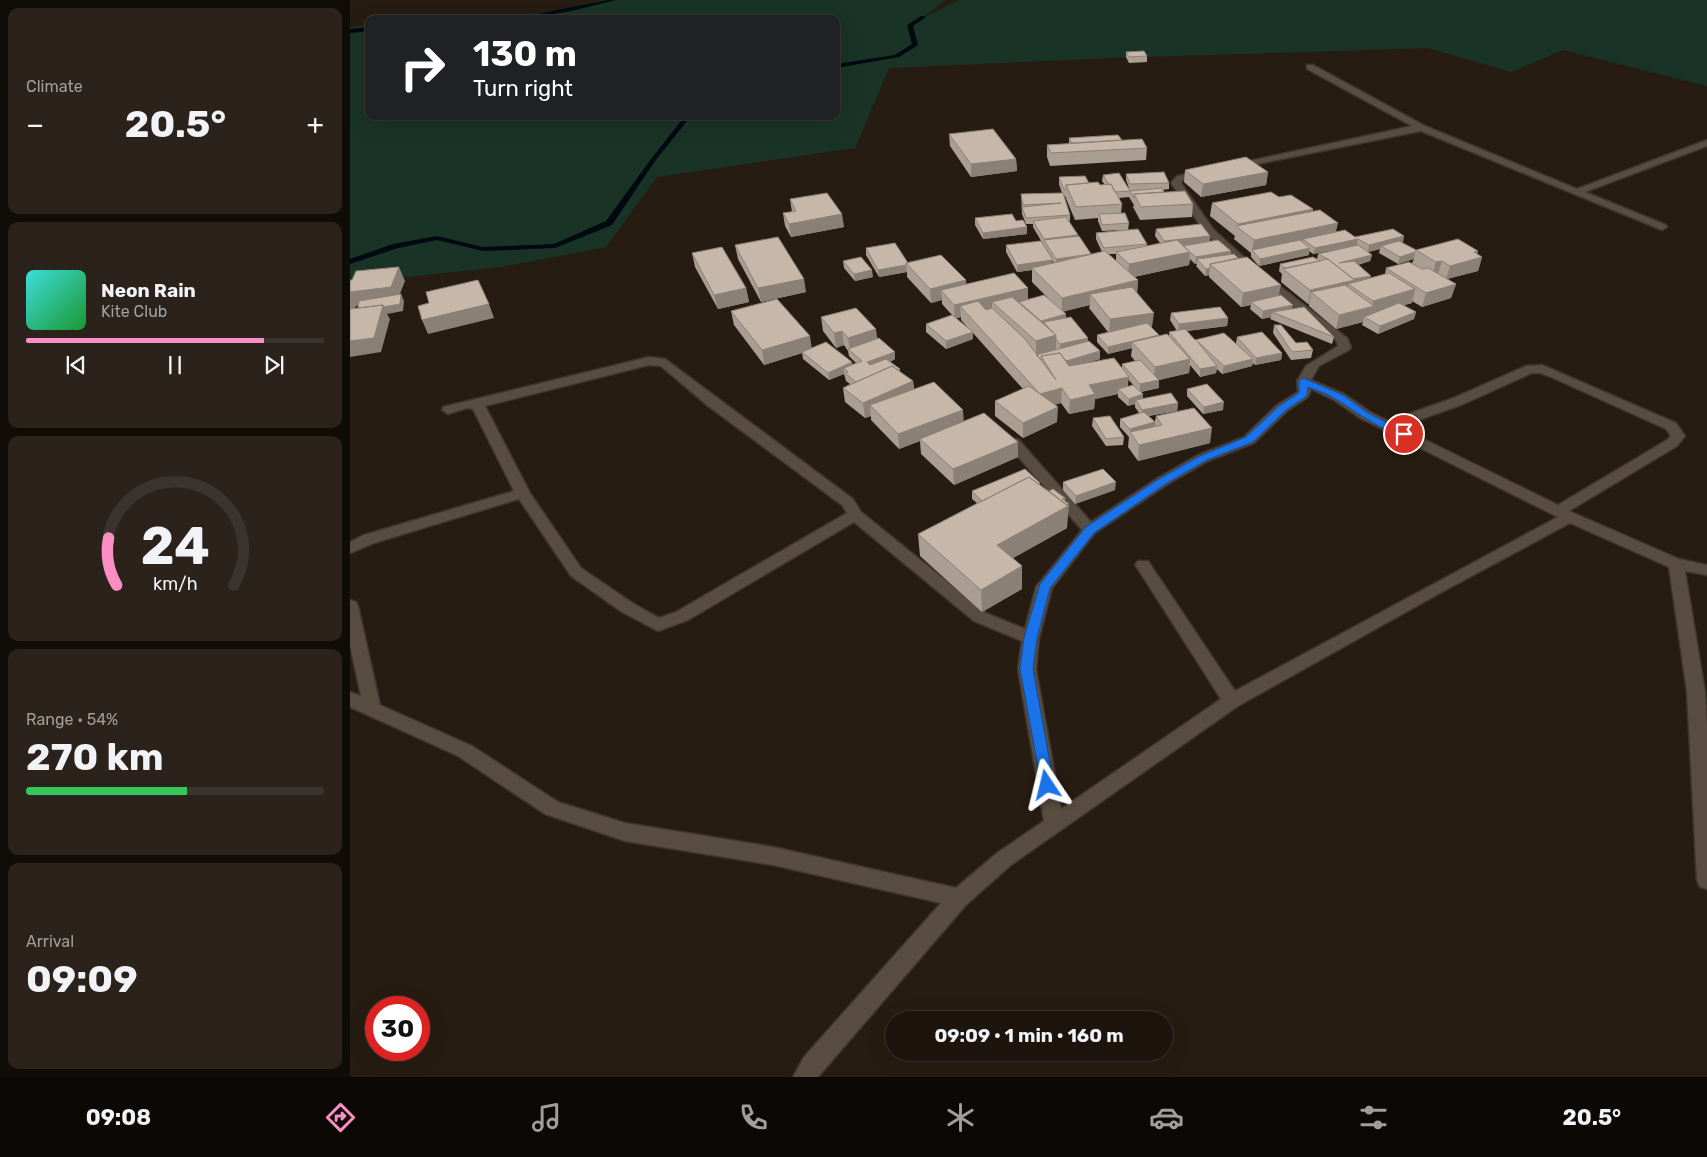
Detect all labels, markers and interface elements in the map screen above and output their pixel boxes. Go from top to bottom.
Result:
text: 130 m [473,33,577,75]
icon: right [390,35,455,100]
text: Turn right [473,75,573,102]
text: Climate [26,77,83,96]
text: 20.5° [125,101,226,147]
text: − [26,108,44,141]
text: + [307,108,324,141]
text: Neon Rain [101,279,196,302]
text: Kite Club [101,302,167,321]
icon: previous [62,351,90,379]
icon: pause [161,351,189,379]
icon: next [260,351,288,379]
pin [1383,413,1425,455]
icon: arrive [1390,420,1418,448]
text: 24 [140,515,210,577]
text: km/h [153,573,197,594]
text: Range · 54% [26,710,118,729]
text: 270 km [26,734,163,780]
position arrow [1020,758,1072,810]
text: Arrival [26,932,74,951]
text: 09:09 [26,956,138,1002]
speed limit sign: 30 [365,996,430,1061]
text: 09:09 · 1 min · 160 m [934,1024,1124,1047]
icon: directions [323,1100,358,1135]
icon: music [529,1100,564,1135]
icon: phone [736,1100,771,1135]
icon: climate [943,1100,978,1135]
icon: car [1149,1100,1184,1135]
icon: filters [1356,1100,1391,1135]
text: 09:08 [86,1104,151,1131]
text: 20.5° [1563,1104,1621,1131]

